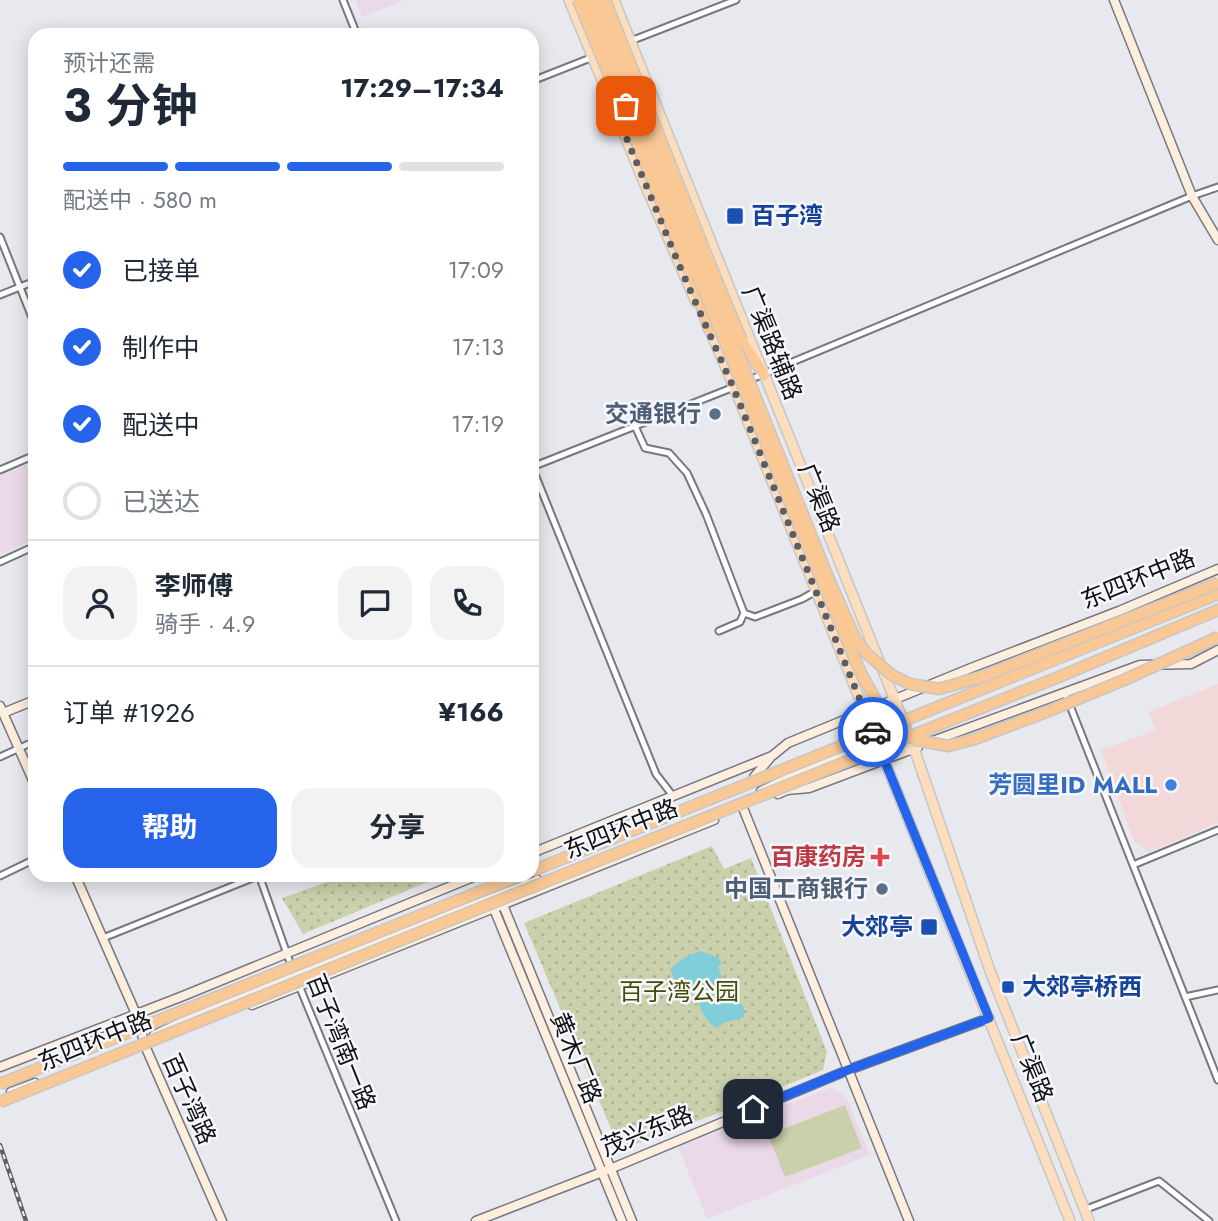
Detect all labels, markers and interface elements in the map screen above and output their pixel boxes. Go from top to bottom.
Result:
text: 预计还需 [63,46,155,80]
text: 17:29–17:34 [340,69,504,107]
text: 3 分钟 [63,73,197,139]
pin [596,76,656,136]
icon: bag [607,87,645,125]
text: 配送中 · 580 m [63,183,217,217]
place label: 百子湾 [751,198,823,233]
marker: 百子湾 [725,206,745,226]
icon: check [63,251,101,289]
text: 已接单 [122,252,200,290]
text: 17:09 [448,253,504,287]
street label: 广渠路辅路 [734,281,811,405]
icon: check [63,328,101,366]
text: 制作中 [122,329,200,367]
text: 17:13 [452,330,504,364]
place label: 交通银行 [605,396,701,431]
icon: check [63,405,101,443]
text: 配送中 [122,406,200,444]
marker: 交通银行 [707,406,723,422]
text: 17:19 [451,407,504,441]
street label: 广渠路 [790,458,849,538]
text: 已送达 [122,483,200,521]
street label: 东四环中路 [1076,540,1200,617]
button: person [63,566,137,640]
button: chat [338,566,412,640]
button: phone [430,566,504,640]
text: 李师傅 [155,567,233,605]
text: 骑手 · 4.9 [155,607,255,641]
text: ¥166 [439,693,504,731]
text: 订单 #1926 [63,694,195,732]
courier [838,697,908,767]
icon: car [854,713,892,751]
place label: 芳圆里ID MALL [988,767,1157,802]
marker: 芳圆里ID MALL [1163,777,1179,793]
button: 帮助 [63,788,277,868]
button: 分享 [291,788,504,868]
street label: 东四环中路 [559,790,683,867]
place label: 百康药房 [770,839,866,874]
marker: 百康药房 [872,849,888,865]
place label: 中国工商银行 [724,871,868,906]
marker: 中国工商银行 [874,881,890,897]
place label: 大郊亭 [841,909,913,944]
marker: 大郊亭 [919,917,939,937]
street label: 百子湾南一路 [298,968,385,1115]
place label: 大郊亭桥西 [1022,969,1142,1004]
park label: 百子湾公园 [619,974,739,1009]
marker: 大郊亭桥西 [1000,979,1016,995]
street label: 东四环中路 [33,1002,157,1079]
street label: 黄木厂路 [542,1007,611,1109]
street label: 广渠路 [1003,1028,1062,1108]
street label: 百子湾路 [154,1048,225,1150]
pin [723,1079,783,1139]
icon: home [734,1090,772,1128]
street label: 茂兴东路 [596,1096,698,1165]

